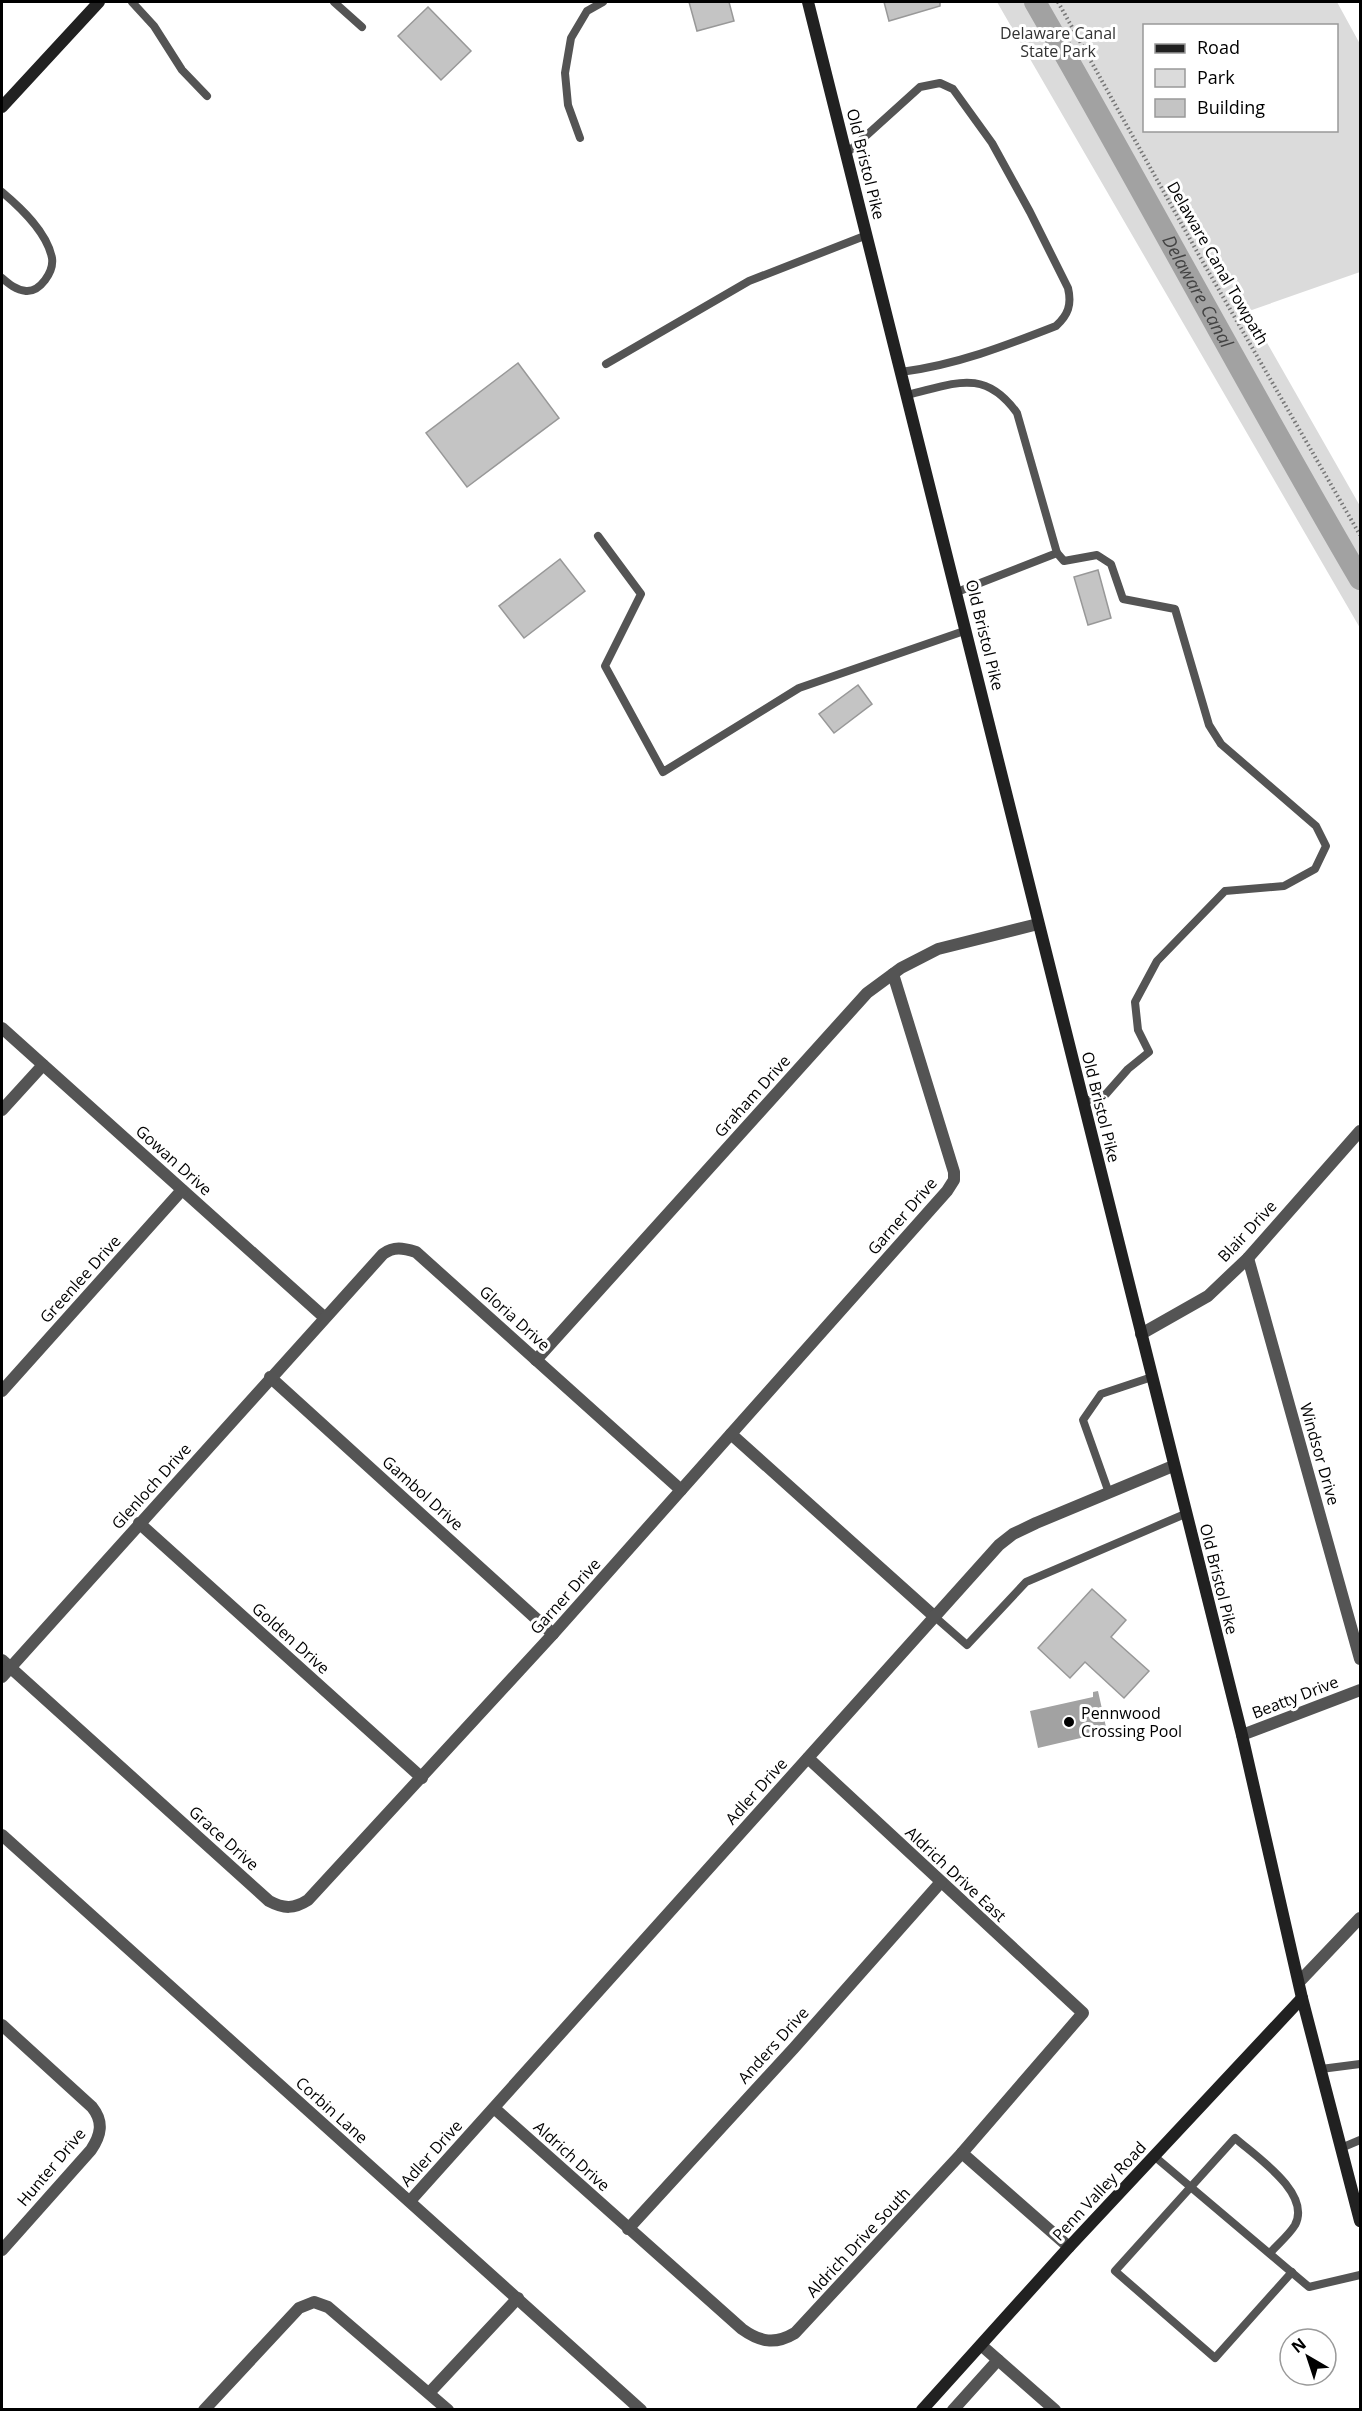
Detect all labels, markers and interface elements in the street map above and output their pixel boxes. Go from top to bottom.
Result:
park label: Delaware Canal State Park [1000,22,1116,62]
legend [1143,24,1338,132]
text: Road [1197,35,1240,59]
text: Park [1197,65,1235,89]
text: Building [1197,95,1265,119]
street label: Old Bristol Pike [842,106,890,222]
street label: Delaware Canal Towpath [1163,178,1273,348]
water label: Delaware Canal [1158,230,1238,350]
street label: Old Bristol Pike [961,577,1009,693]
street label: Old Bristol Pike [1077,1049,1125,1165]
street label: Graham Drive [709,1050,795,1142]
street label: Gowan Drive [131,1120,217,1200]
street label: Garner Drive [862,1173,942,1259]
street label: Blair Drive [1213,1195,1281,1267]
street label: Greenlee Drive [35,1230,125,1328]
street label: Gloria Drive [475,1280,555,1356]
street label: Windsor Drive [1295,1400,1345,1508]
street label: Glenloch Drive [106,1438,196,1534]
street label: Gambol Drive [378,1451,468,1535]
street label: Old Bristol Pike [1195,1521,1243,1637]
street label: Garner Drive [525,1553,605,1639]
street label: Golden Drive [248,1597,334,1679]
street label: Beatty Drive [1249,1670,1341,1724]
place label: Pennwood Crossing Pool [1081,1702,1182,1742]
marker: Pennwood Crossing Pool [1062,1715,1076,1729]
street label: Adler Drive [720,1753,792,1829]
street label: Grace Drive [184,1801,264,1875]
street label: Aldrich Drive East [901,1821,1011,1927]
street label: Anders Drive [733,2002,813,2088]
street label: Corbin Lane [291,2072,373,2148]
street label: Adler Drive [395,2115,467,2191]
street label: Aldrich Drive [529,2116,615,2196]
street label: Hunter Drive [12,2123,90,2211]
street label: Penn Valley Road [1047,2137,1151,2245]
street label: Aldrich Drive South [801,2182,915,2302]
north arrow [1278,2327,1338,2387]
text: N [1287,2333,1311,2358]

